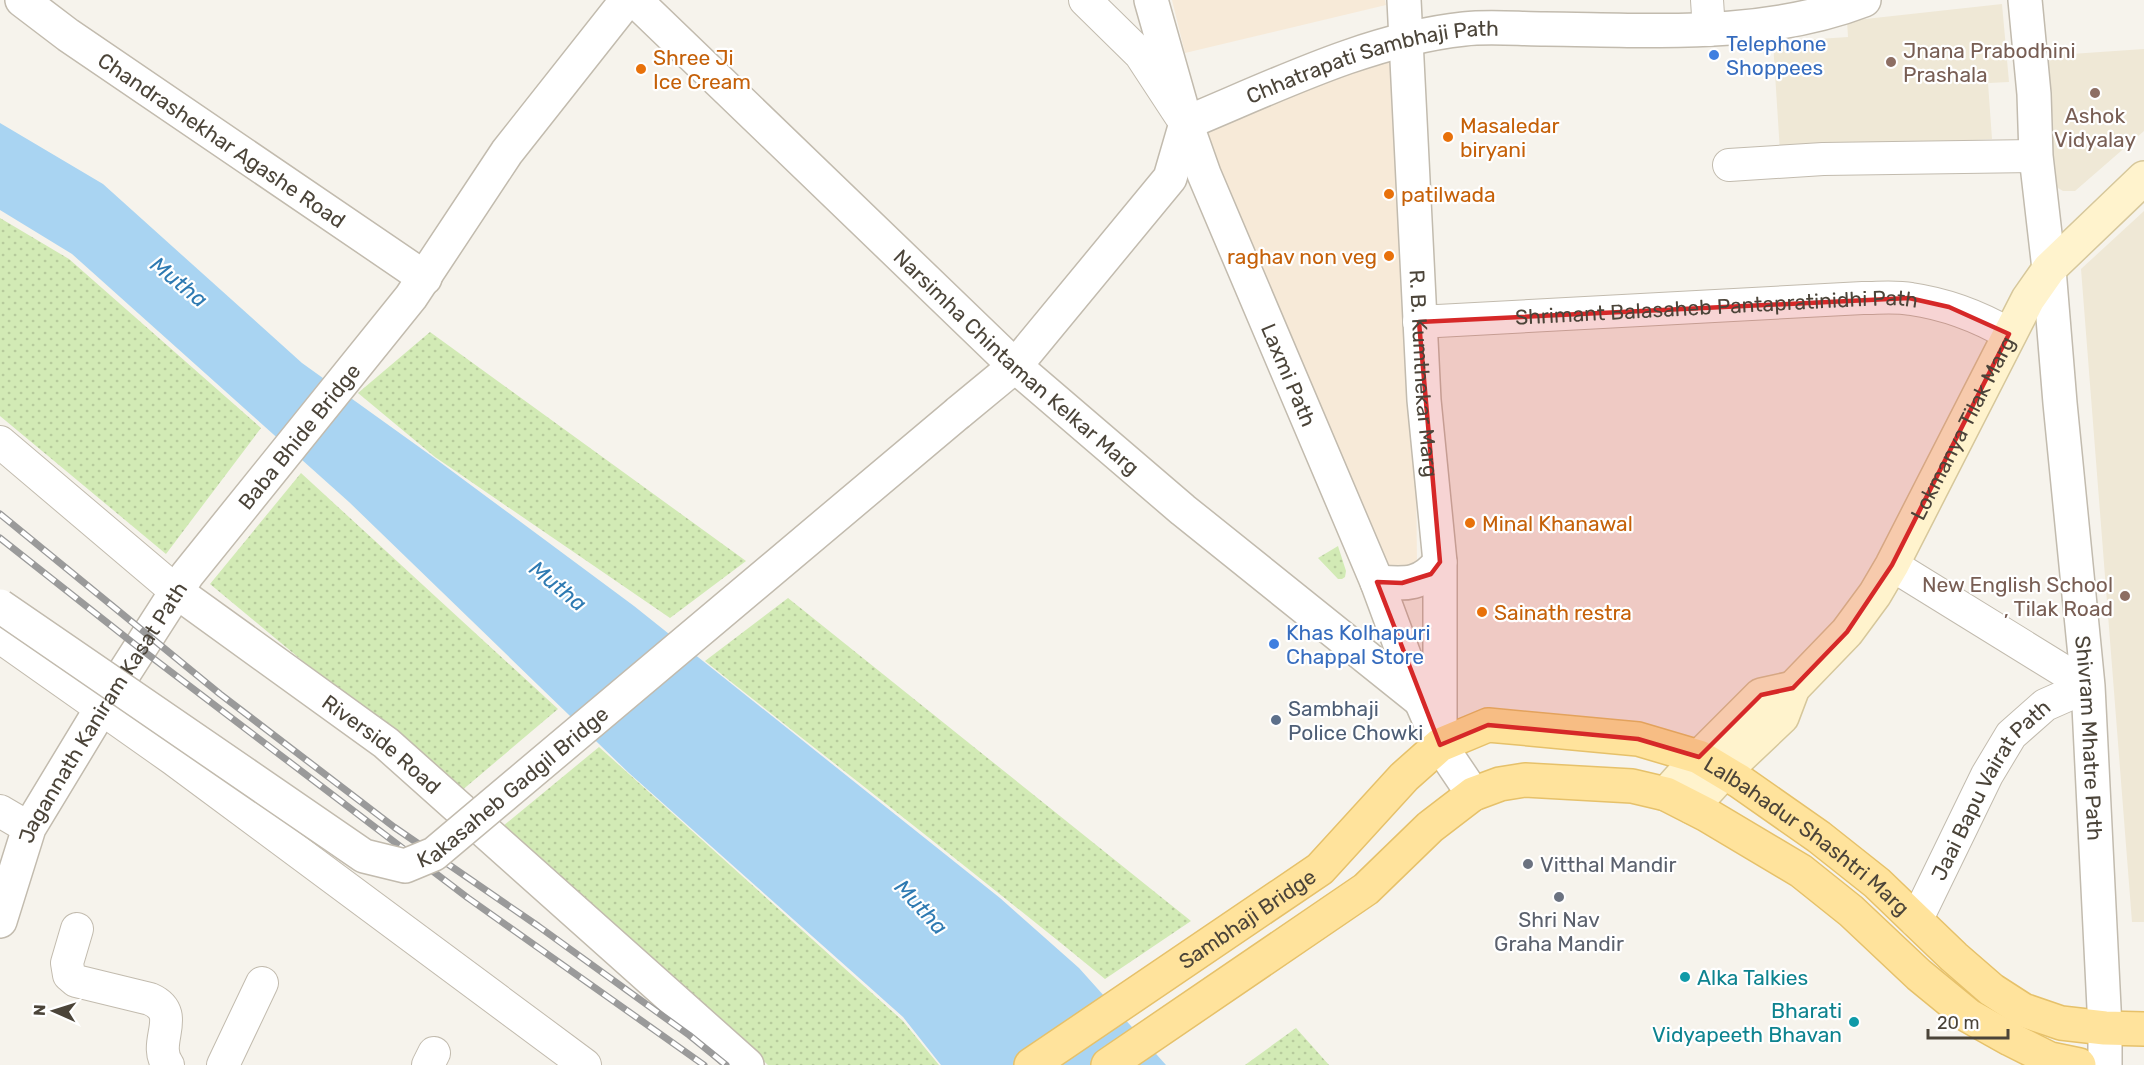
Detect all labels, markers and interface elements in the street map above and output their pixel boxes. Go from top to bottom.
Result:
street label: Chhatrapati Sambhaji Path [1242,15,1499,108]
place label: Telephone Shoppees [1726,31,1827,80]
place label: Jnana Prabodhini Prashala [1903,38,2076,87]
place label: Shree Ji Ice Cream [653,45,751,94]
street label: Chandrashekhar Agashe Road [93,47,350,233]
marker: Telephone Shoppees [1707,48,1721,62]
marker: Jnana Prabodhini Prashala [1884,55,1898,69]
marker: Shree Ji Ice Cream [634,62,648,76]
marker: Ashok Vidyalay [2088,86,2102,100]
place label: Ashok Vidyalay [2054,103,2136,152]
place label: Masaledar biryani [1460,113,1560,162]
marker: Masaledar biryani [1441,130,1455,144]
place label: patilwada [1401,182,1496,207]
marker: patilwada [1382,187,1396,201]
street label: Narsimha Chintaman Kelkar Marg [889,244,1145,480]
place label: raghav non veg [1227,244,1377,269]
marker: raghav non veg [1382,249,1396,263]
water label: Mutha [145,251,213,313]
street label: R. B. Kumthekar Marg [1405,269,1444,478]
street label: Shrimant Balasaheb Pantapratinidhi Path [1514,285,1920,329]
street label: Laxmi Path [1256,319,1322,430]
street label: Lokmanya Tilak Marg [1905,332,2019,524]
street label: Baba Bhide Bridge [233,358,365,514]
place label: Minal Khanawal [1482,511,1633,536]
marker: Minal Khanawal [1463,516,1477,530]
water label: Mutha [524,555,592,617]
place label: New English School , Tilak Road [1922,572,2113,621]
street label: Jagannath Kaniram Kasat Path [13,577,192,846]
marker: New English School , Tilak Road [2118,589,2132,603]
place label: Sainath restra [1494,600,1632,625]
marker: Sainath restra [1475,605,1489,619]
place label: Khas Kolhapuri Chappal Store [1286,620,1431,669]
street label: Shivram Mhatre Path [2071,634,2108,841]
marker: Khas Kolhapuri Chappal Store [1267,637,1281,651]
street label: Riverside Road [318,689,446,799]
street label: Jaai Bapu Vairat Path [1925,694,2055,884]
place label: Sambhaji Police Chowki [1288,696,1423,745]
street label: Kakasaheb Gadgil Bridge [413,701,613,872]
marker: Sambhaji Police Chowki [1269,713,1283,727]
street label: Lalbahadur Shashtri Marg [1700,751,1915,920]
place label: Vitthal Mandir [1540,852,1676,877]
marker: Vitthal Mandir [1521,857,1535,871]
street label: Sambhaji Bridge [1174,863,1320,974]
water label: Mutha [889,874,953,940]
marker: Shri Nav Graha Mandir [1552,890,1566,904]
place label: Shri Nav Graha Mandir [1494,907,1624,956]
place label: Alka Talkies [1697,965,1808,990]
marker: Alka Talkies [1678,970,1692,984]
north arrow [24,981,84,1041]
place label: Bharati Vidyapeeth Bhavan [1652,998,1842,1047]
scale bar [1928,1002,2008,1040]
text: N [30,1004,49,1016]
text: 20 m [1937,1012,1979,1034]
marker: Bharati Vidyapeeth Bhavan [1847,1015,1861,1029]

